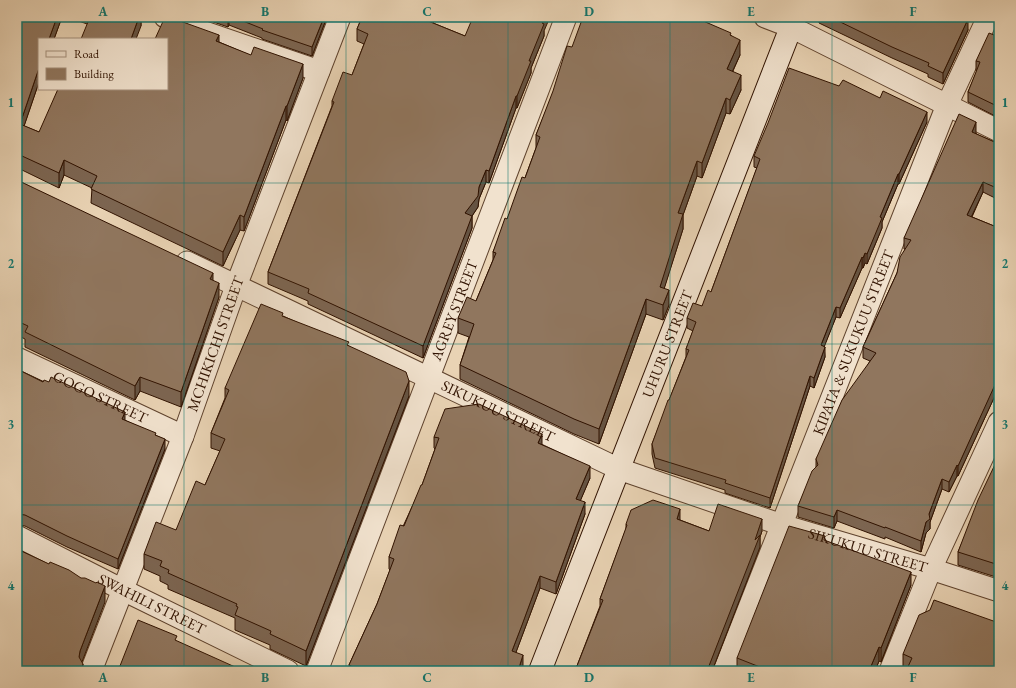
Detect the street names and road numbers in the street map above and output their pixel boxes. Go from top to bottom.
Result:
street label: KIPATA & SUKUKUU STREET [808,246,898,438]
street label: AGREY STREET [426,256,482,364]
street label: MCHIKICHI STREET [182,272,248,414]
street label: UHURU STREET [638,286,697,400]
street label: GOGO STREET [50,366,152,427]
street label: SIKUKUU STREET [439,375,559,446]
street label: SIKUKUU STREET [806,523,931,577]
street label: SWAHILI STREET [95,569,210,639]

